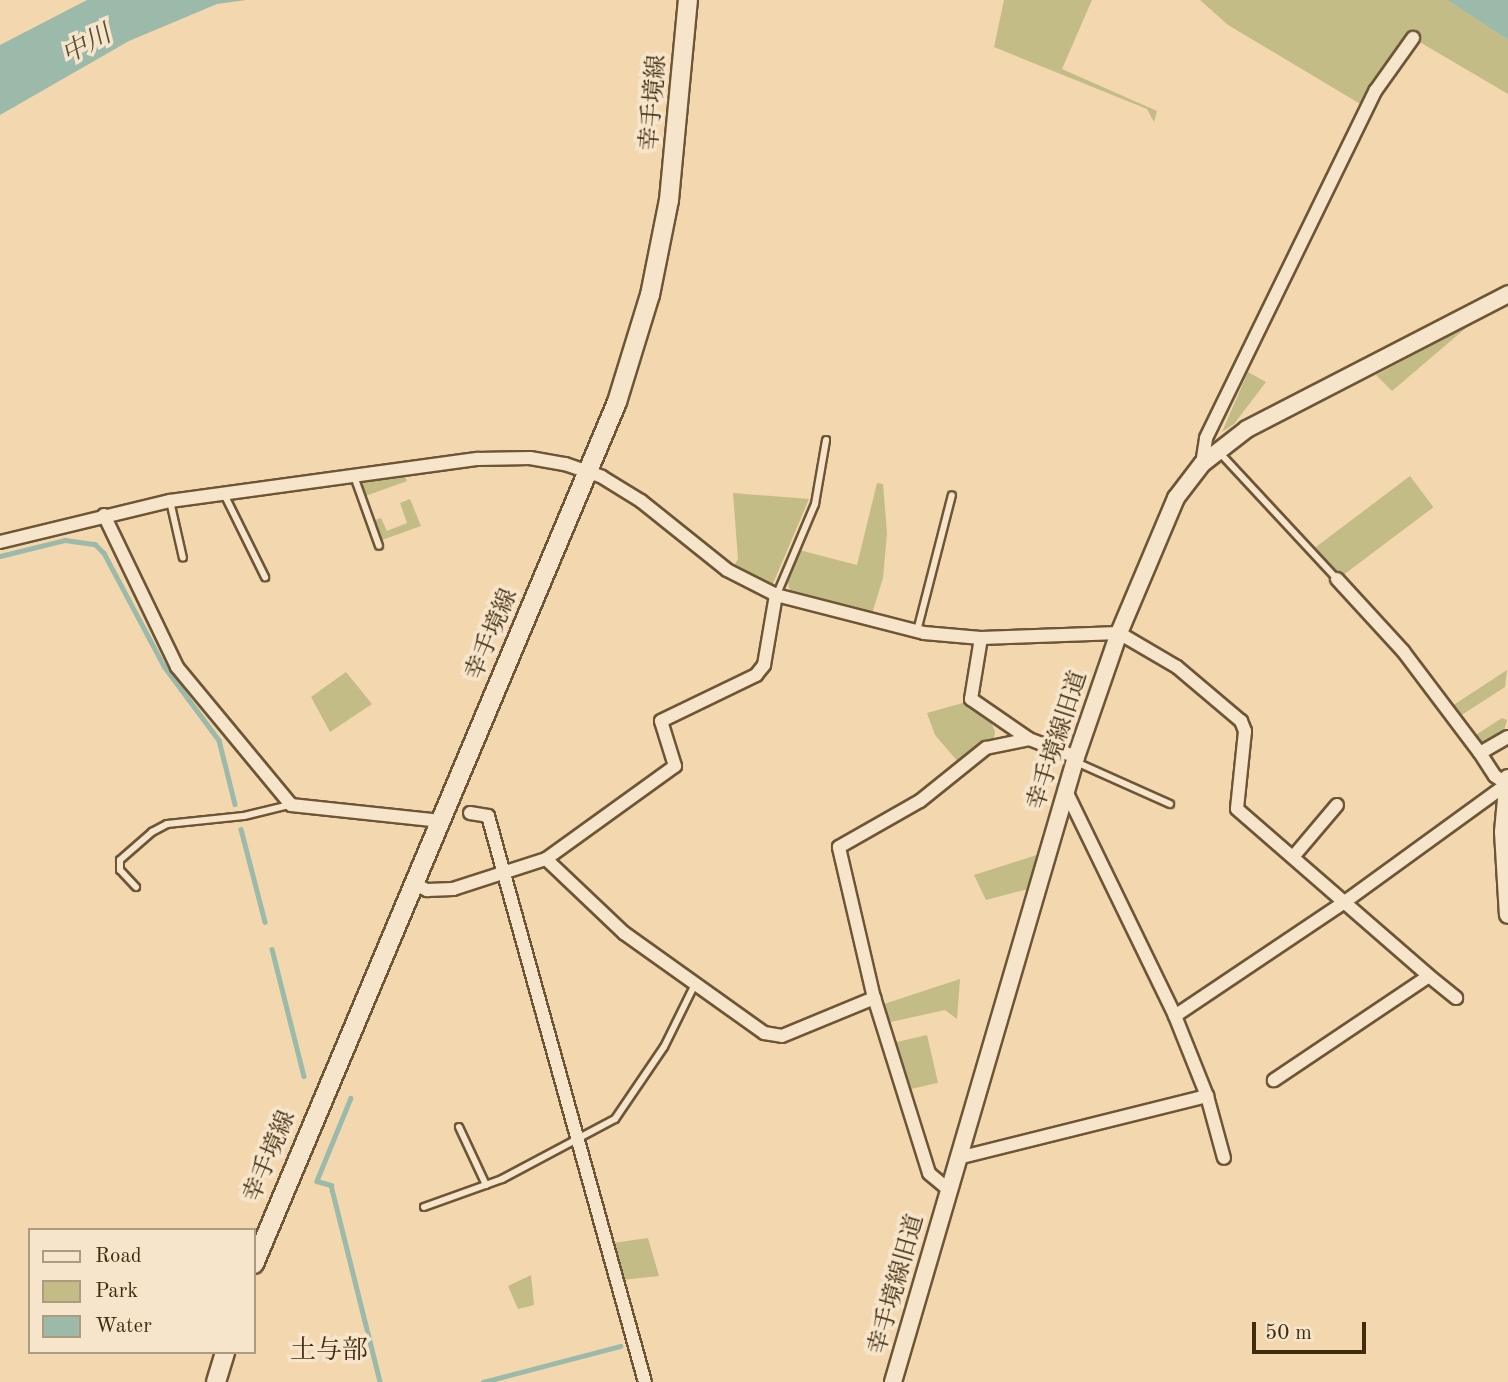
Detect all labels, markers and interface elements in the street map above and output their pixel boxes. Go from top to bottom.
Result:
water label: 中川 [57,20,117,72]
street label: 幸手境線 [636,54,674,152]
street label: 幸手境線 [461,585,525,685]
street label: 幸手境線旧道 [1023,668,1095,814]
street label: 幸手境線 [239,1107,303,1207]
street label: 幸手境線旧道 [864,1212,932,1358]
legend [28,1228,256,1354]
text: Road [95,1246,142,1267]
text: Park [95,1281,138,1302]
scale bar [1256,1308,1370,1352]
text: Water [95,1316,152,1337]
text: 50 m [1265,1323,1312,1344]
district label: 土与部 [290,1336,368,1368]

